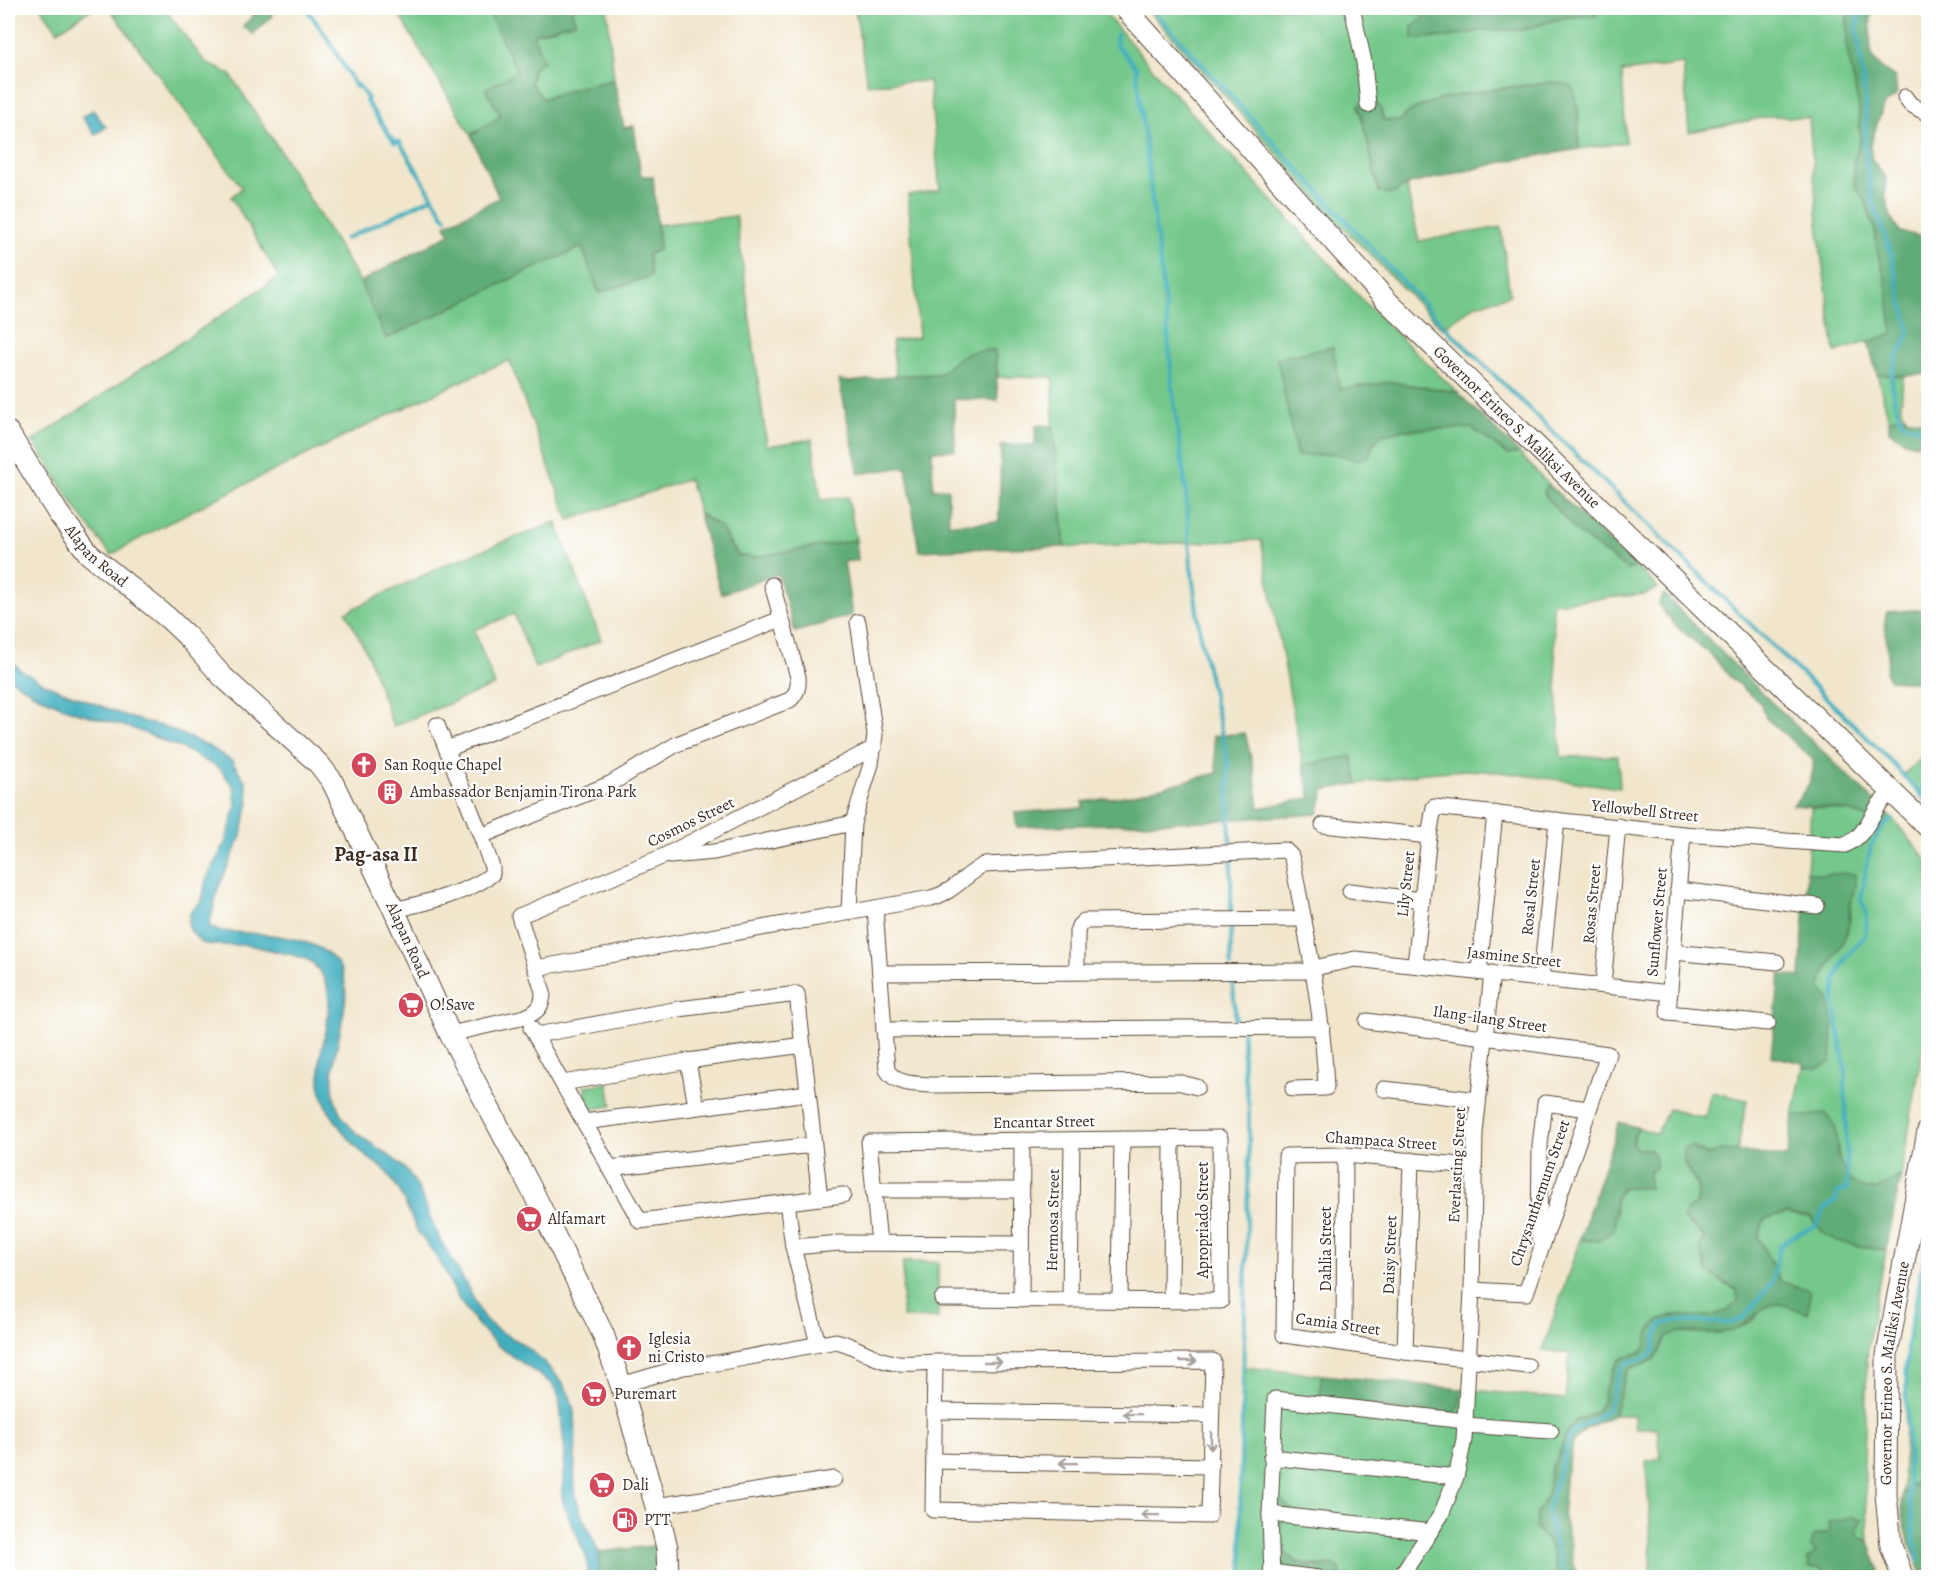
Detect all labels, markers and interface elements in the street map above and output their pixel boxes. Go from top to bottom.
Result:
street label: Governor Erineo S. Maliksi Avenue [1428,341,1605,514]
street label: Alapan Road [59,519,133,593]
church icon: San Roque Chapel [349,750,379,780]
place label: San Roque Chapel [384,754,502,776]
building icon: Ambassador Benjamin Tirona Park [375,777,405,807]
place label: Ambassador Benjamin Tirona Park [409,781,637,803]
street label: Cosmos Street [644,791,738,853]
street label: Yellowbell Street [1589,794,1700,828]
district label: Pag-asa II [334,841,418,868]
street label: Lily Street [1392,850,1420,918]
street label: Rosal Street [1516,857,1546,937]
street label: Rosas Street [1578,863,1606,945]
street label: Sunflower Street [1641,866,1673,978]
street label: Alapan Road [380,897,435,982]
street label: Jasmine Street [1466,941,1562,973]
supermarket icon: O!Save [396,990,426,1020]
place label: O!Save [430,994,475,1016]
street label: Ilang-ilang Street [1431,1000,1549,1038]
street label: Everlasting Street [1443,1106,1471,1224]
street label: Encantar Street [993,1110,1095,1134]
street label: Chrysanthemum Street [1505,1117,1575,1269]
street label: Champaca Street [1324,1126,1438,1156]
street label: Apropriado Street [1192,1161,1214,1280]
street label: Hermosa Street [1041,1168,1065,1272]
supermarket icon: Alfamart [514,1204,544,1234]
street label: Dahlia Street [1315,1206,1337,1292]
place label: Alfamart [547,1208,606,1230]
street label: Daisy Street [1378,1215,1402,1295]
street label: Governor Erineo S. Maliksi Avenue [1875,1259,1915,1485]
street label: Camia Street [1294,1307,1382,1341]
place label: Iglesia ni Cristo [648,1328,704,1368]
church icon: Iglesia ni Cristo [614,1333,644,1363]
one-way arrow [1178,1355,1198,1367]
one-way arrow [983,1356,1003,1368]
supermarket icon: Puremart [579,1379,609,1409]
place label: Puremart [614,1383,677,1405]
one-way arrow [1122,1408,1142,1420]
one-way arrow [1205,1430,1216,1450]
one-way arrow [1058,1458,1078,1469]
supermarket icon: Dali [587,1470,617,1500]
place label: Dali [622,1474,649,1496]
fuel station icon: PTT [610,1505,640,1535]
place label: PTT [644,1509,671,1531]
one-way arrow [1141,1509,1161,1520]

